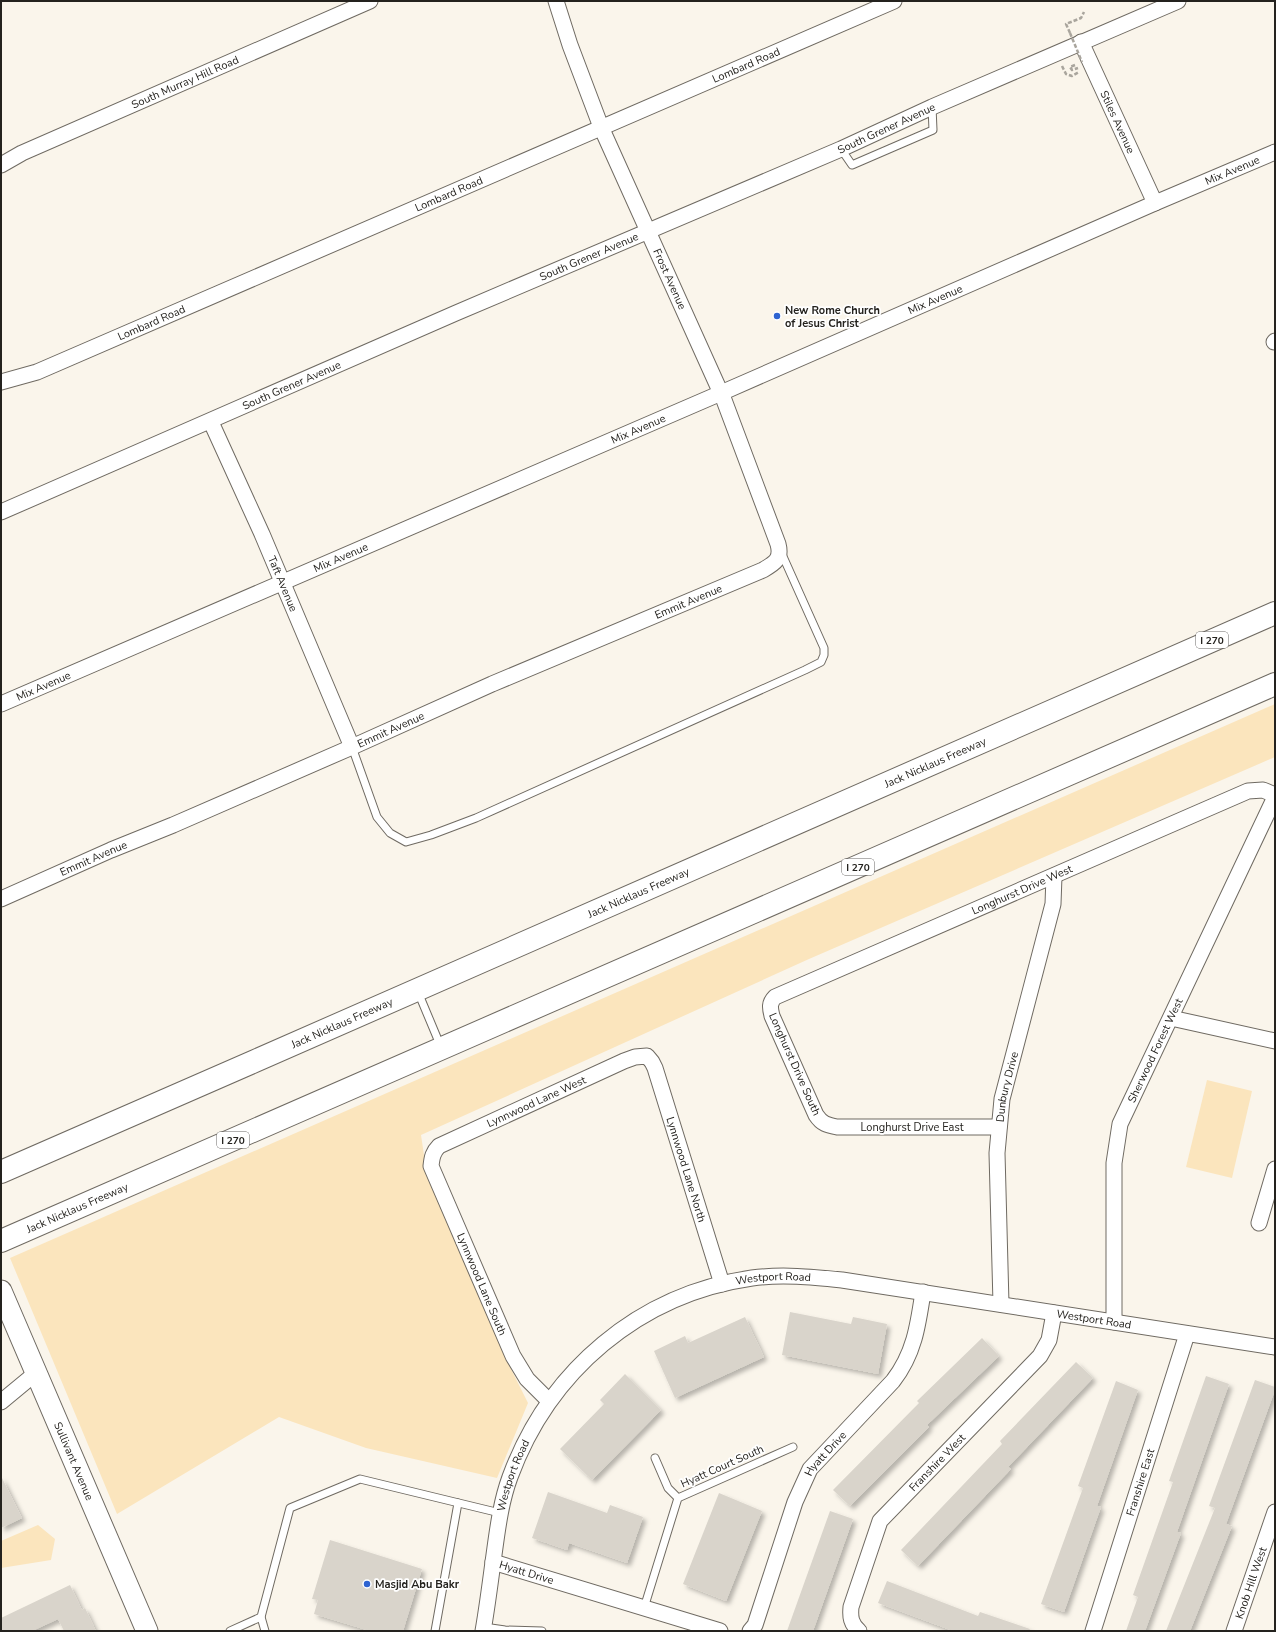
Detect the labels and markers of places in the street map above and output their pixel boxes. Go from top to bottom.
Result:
place label: New Rome Church of Jesus Christ [785,303,880,331]
marker: New Rome Church of Jesus Christ [772,311,782,321]
place label: Masjid Abu Bakr [375,1577,460,1592]
marker: Masjid Abu Bakr [362,1579,372,1589]

